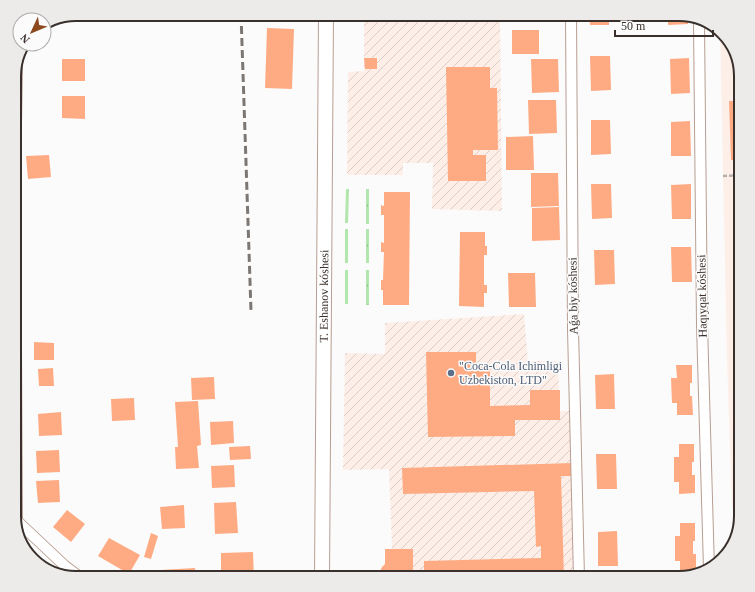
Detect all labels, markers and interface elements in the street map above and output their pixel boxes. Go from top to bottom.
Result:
north arrow [12,12,52,52]
scale bar [615,12,713,38]
text: 50 m [621,19,646,33]
text: N [18,32,32,46]
street label: T. Eshanov kóshesi [317,249,331,342]
street label: Haqıyqat kóshesi [694,254,710,338]
street label: Aǵa biy kóshesi [565,257,581,335]
place label: "Coca-Cola Ichimligi Uzbekiston, LTD" [459,359,563,387]
marker: "Coca-Cola Ichimligi Uzbekiston, LTD" [446,368,456,378]

